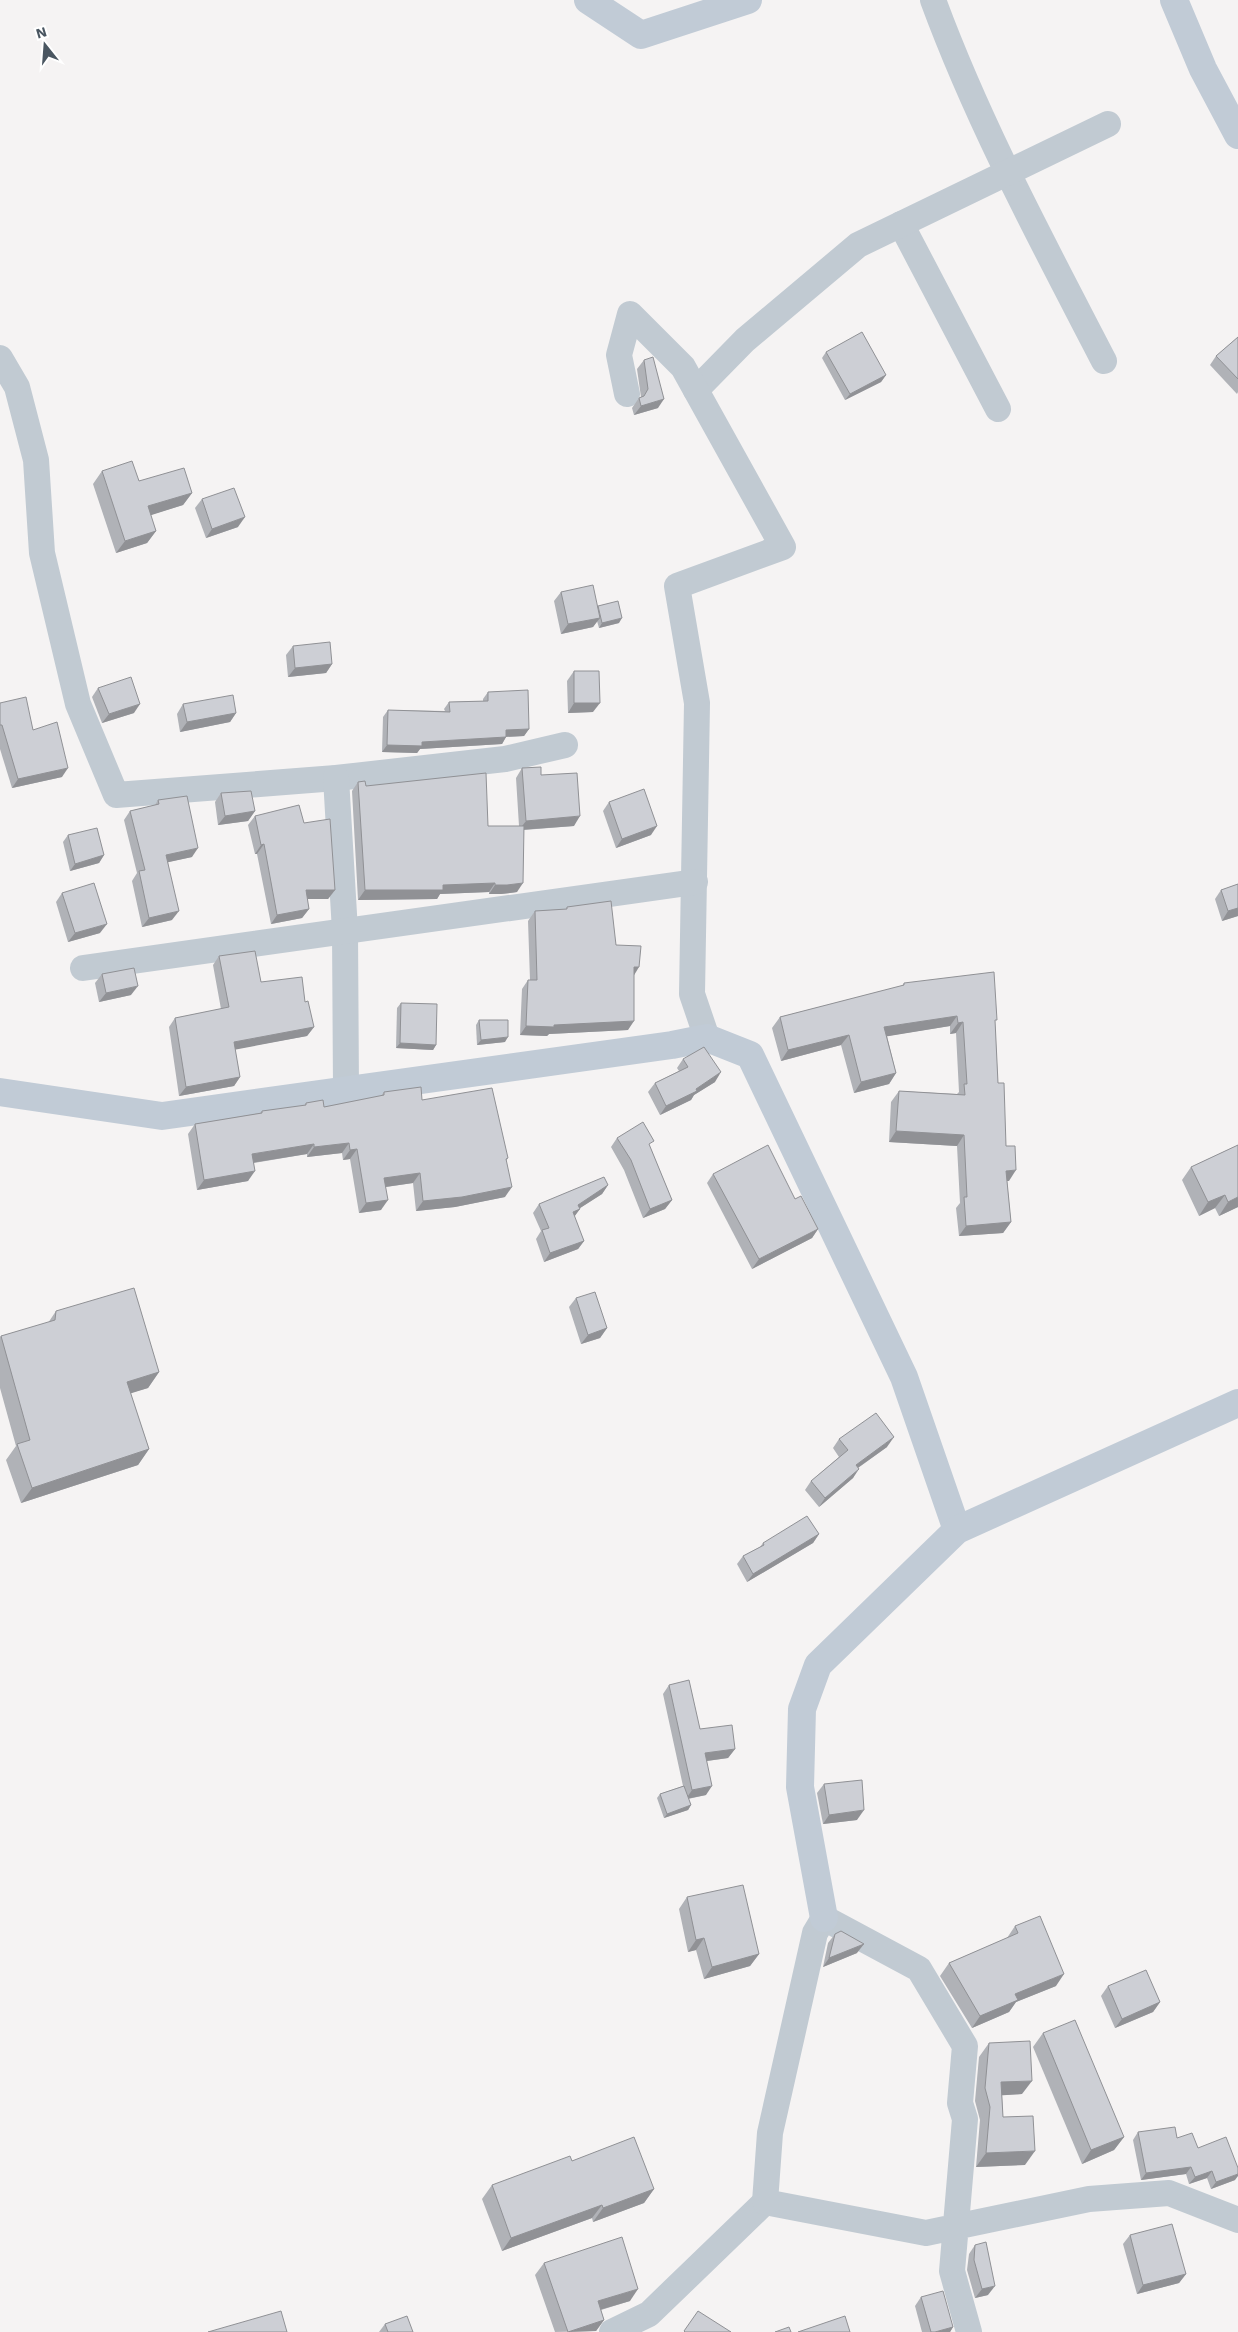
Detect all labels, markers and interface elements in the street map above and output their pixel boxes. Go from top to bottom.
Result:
north arrow [20,20,70,70]
text: N [34,23,48,42]

